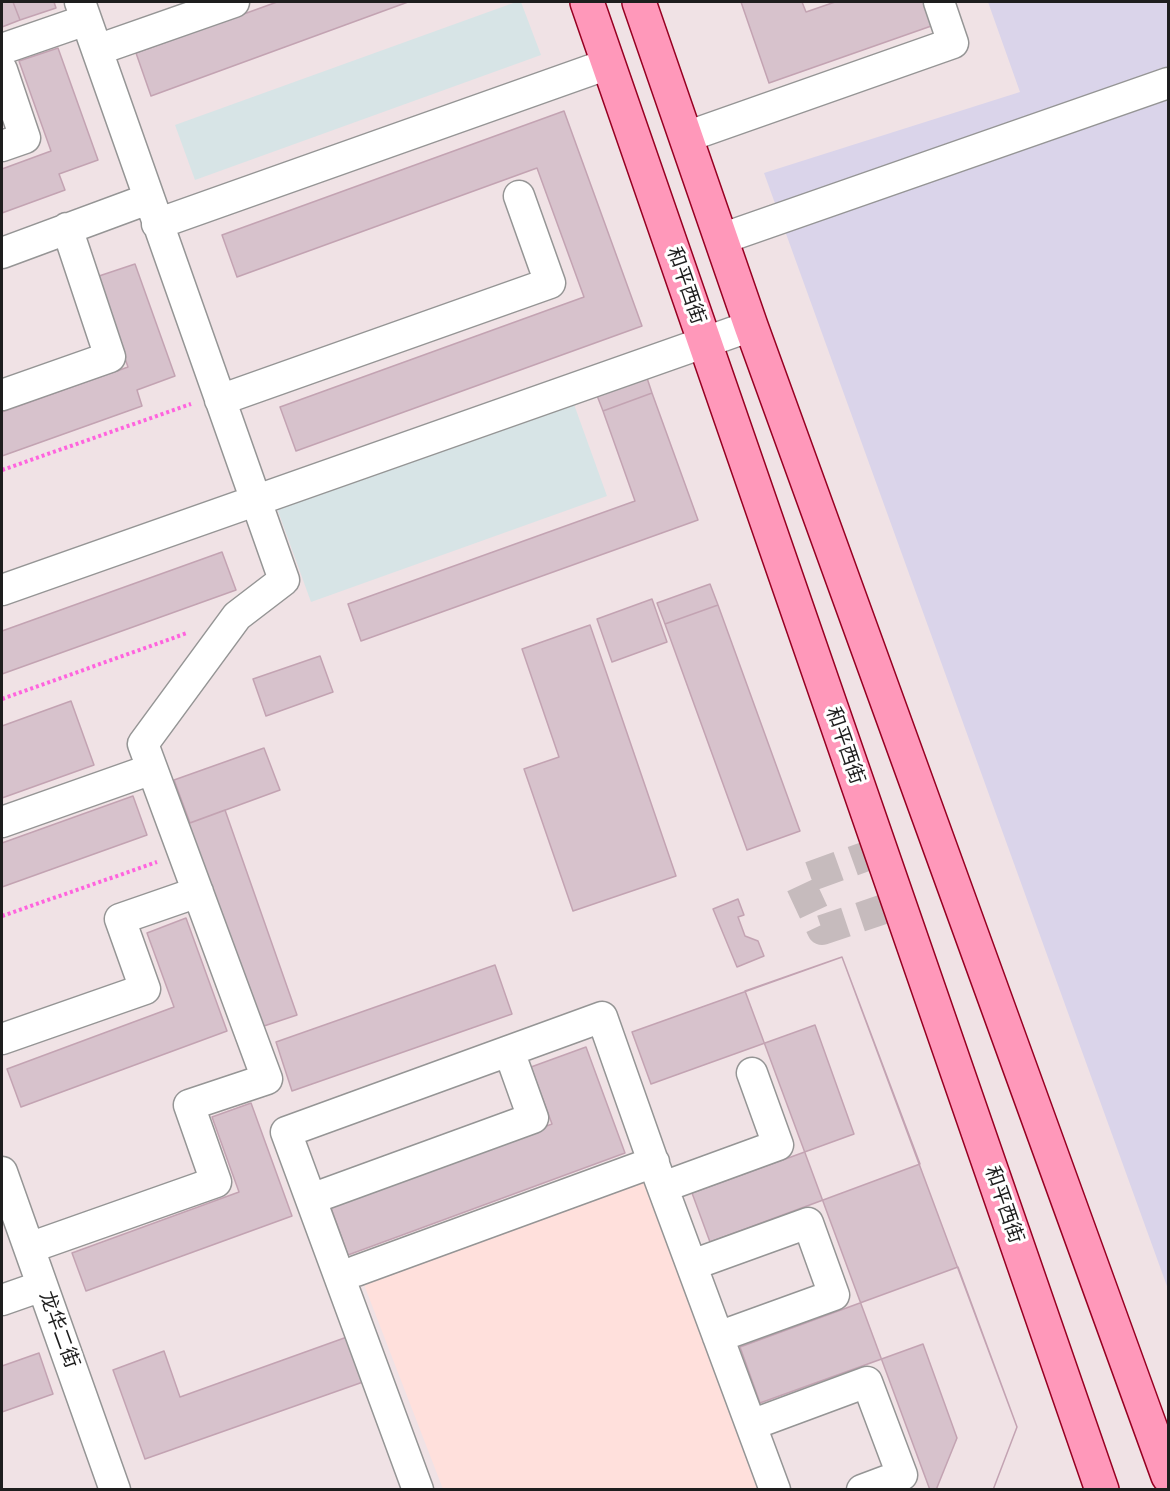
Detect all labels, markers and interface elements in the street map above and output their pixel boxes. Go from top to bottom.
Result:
street label: 和平西街 [661,244,709,328]
street label: 和平西街 [820,704,868,788]
street label: 和平西街 [979,1163,1027,1247]
street label: 龙华二街 [33,1288,83,1372]

